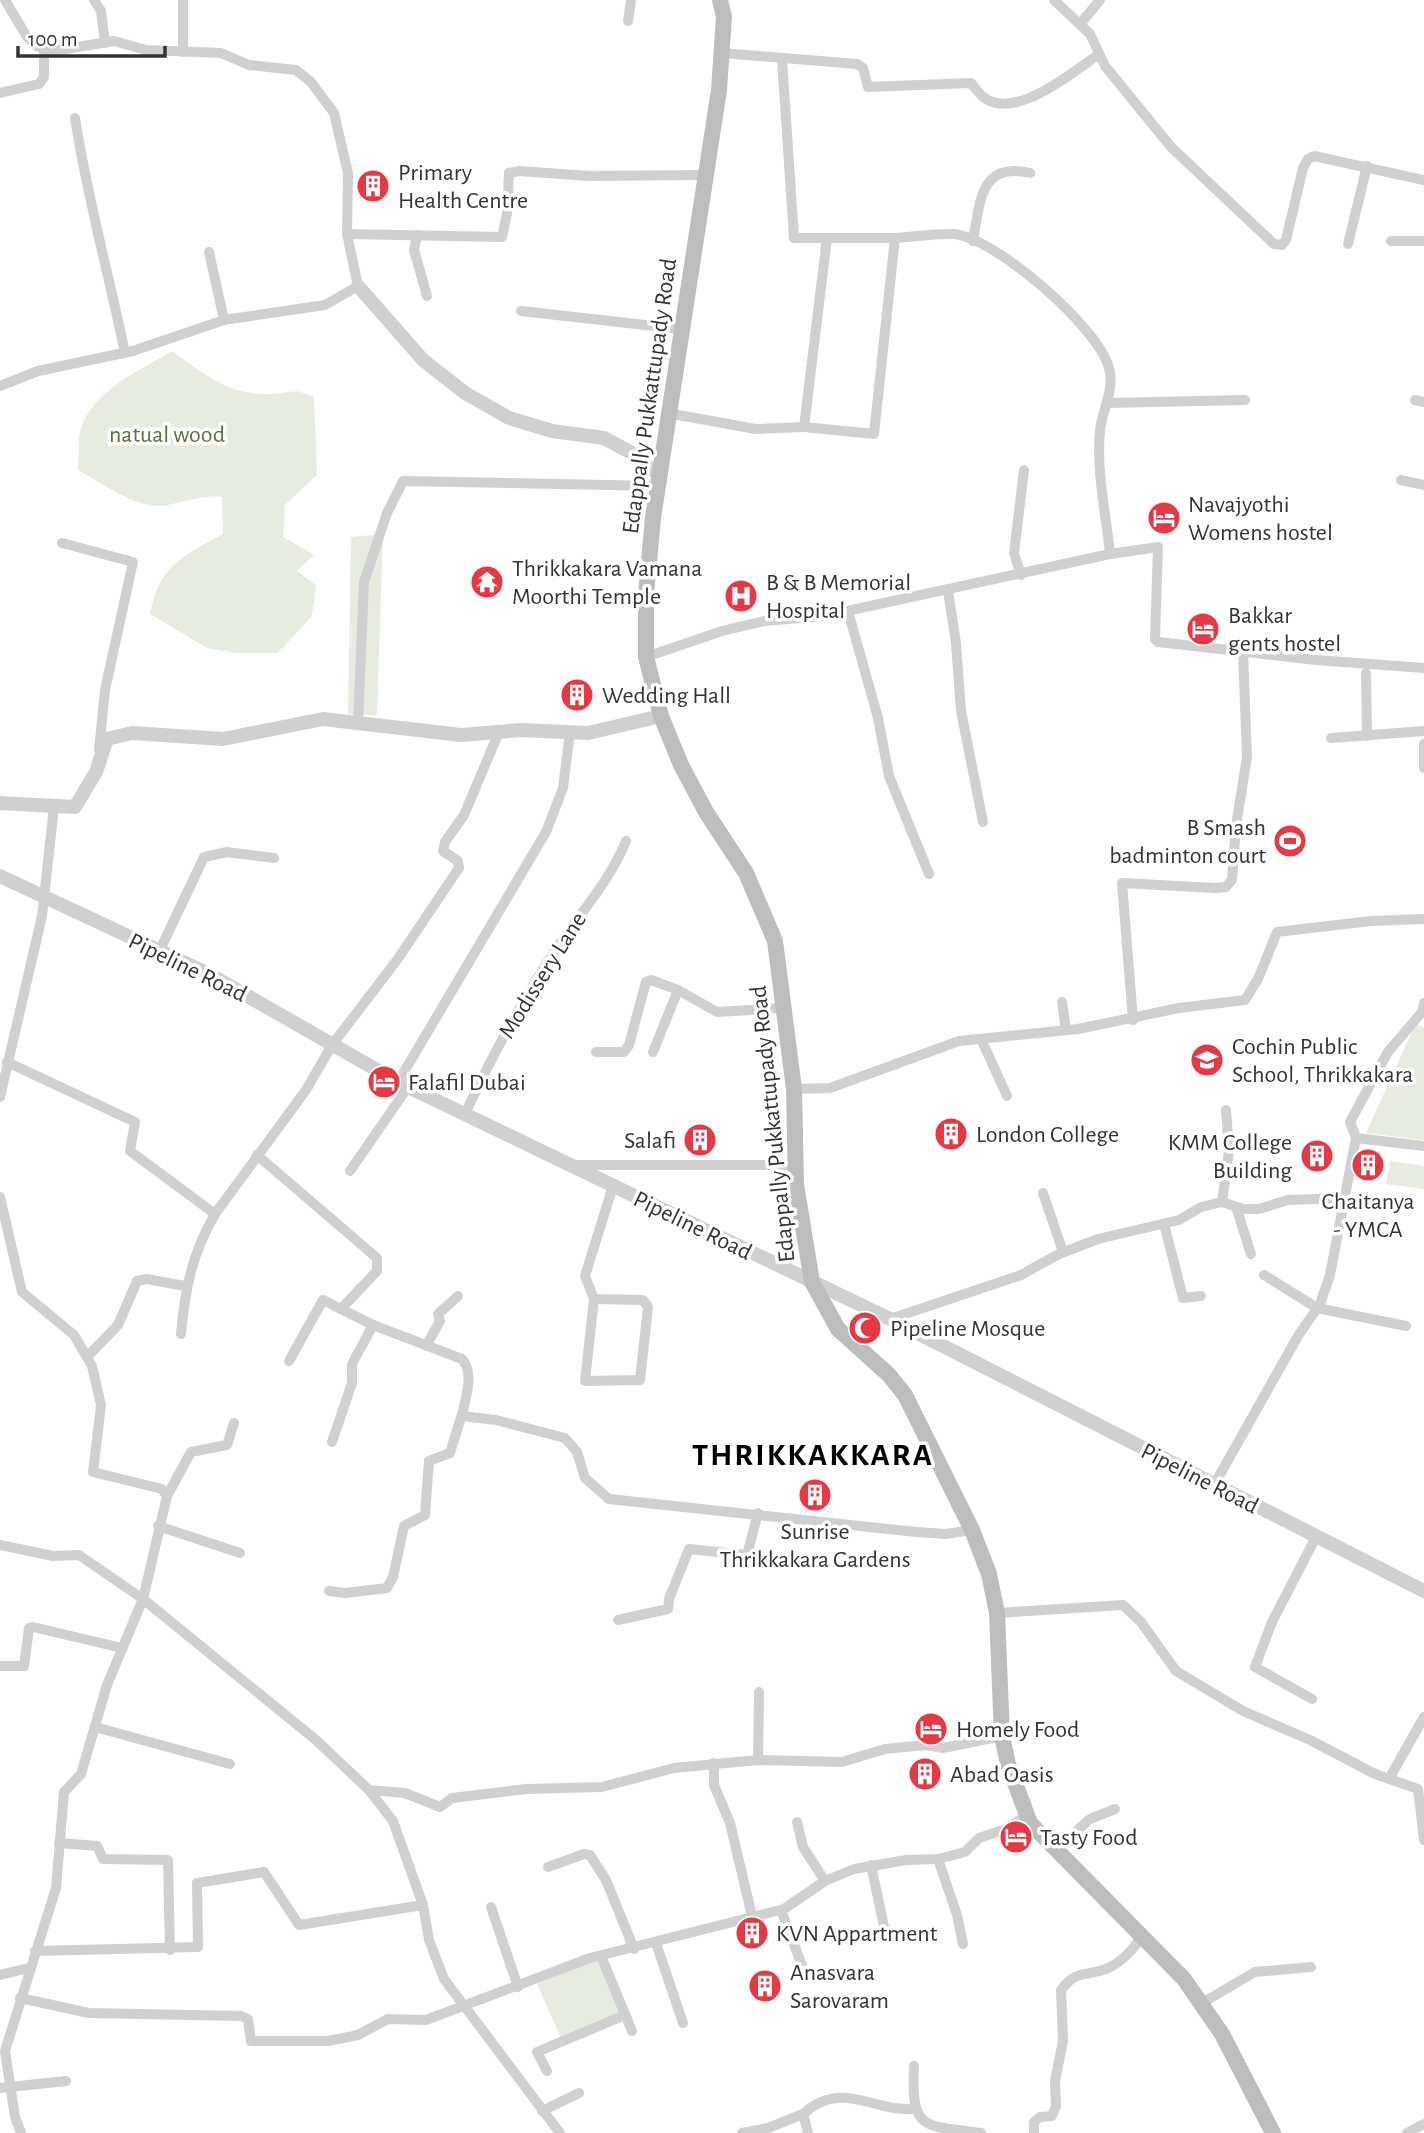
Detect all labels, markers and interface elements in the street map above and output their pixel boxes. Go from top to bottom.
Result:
scale bar [18,14,164,58]
text: 100 m [28,29,78,50]
place label: Primary Health Centre [398,161,528,213]
building icon: Primary Health Centre [354,167,392,205]
street label: Edappally Pukkattupady Road [619,257,681,536]
park label: natual wood [109,423,225,447]
place label: Navajyothi Womens hostel [1188,493,1333,545]
hotel icon: Navajyothi Womens hostel [1145,499,1183,537]
place label: Thrikkakara Vamana Moorthi Temple [512,557,702,609]
temple icon: Thrikkakara Vamana Moorthi Temple [468,563,506,601]
place label: B & B Memorial Hospital [766,571,911,623]
hospital icon: B & B Memorial Hospital [722,577,760,615]
place label: Bakkar gents hostel [1228,604,1341,656]
hotel icon: Bakkar gents hostel [1184,610,1222,648]
building icon: Wedding Hall [558,676,596,714]
place label: Wedding Hall [602,684,731,708]
place label: B Smash badminton court [1109,816,1266,868]
sports icon: B Smash badminton court [1271,822,1309,860]
street label: Modissery Lane [495,908,591,1043]
street label: Pipeline Road [125,929,251,1007]
street label: Edappally Pukkattupady Road [747,984,799,1263]
place label: Cochin Public School, Thrikkakara [1232,1035,1413,1087]
school or university icon: Cochin Public School, Thrikkakara [1188,1041,1226,1079]
hotel icon: Falafil Dubai [365,1063,403,1101]
place label: Falafil Dubai [408,1071,526,1095]
building icon: London College [932,1115,970,1153]
building icon: Salafi [681,1121,719,1159]
place label: London College [976,1123,1119,1147]
place label: Salafi [624,1129,676,1153]
place label: KMM College Building [1168,1131,1292,1183]
building icon: KMM College Building [1298,1137,1336,1175]
building icon: Chaitanya - YMCA [1349,1146,1387,1184]
street label: Pipeline Road [630,1187,756,1265]
place label: Chaitanya - YMCA [1321,1190,1415,1242]
mosque icon: Pipeline Mosque [846,1309,884,1347]
place label: Pipeline Mosque [890,1317,1045,1341]
district label: THRIKKAKKARA [692,1439,934,1471]
street label: Pipeline Road [1137,1439,1262,1519]
building icon: Sunrise Thrikkakara Gardens [796,1476,834,1514]
place label: Sunrise Thrikkakara Gardens [719,1520,911,1572]
hotel icon: Homely Food [912,1710,950,1748]
place label: Homely Food [956,1718,1079,1742]
building icon: Abad Oasis [906,1755,944,1793]
place label: Abad Oasis [950,1763,1054,1787]
hotel icon: Tasty Food [997,1818,1035,1856]
place label: Tasty Food [1040,1826,1138,1850]
building icon: KVN Appartment [733,1914,771,1952]
place label: KVN Appartment [776,1922,938,1946]
place label: Anasvara Sarovaram [790,1961,889,2013]
building icon: Anasvara Sarovaram [746,1967,784,2005]

